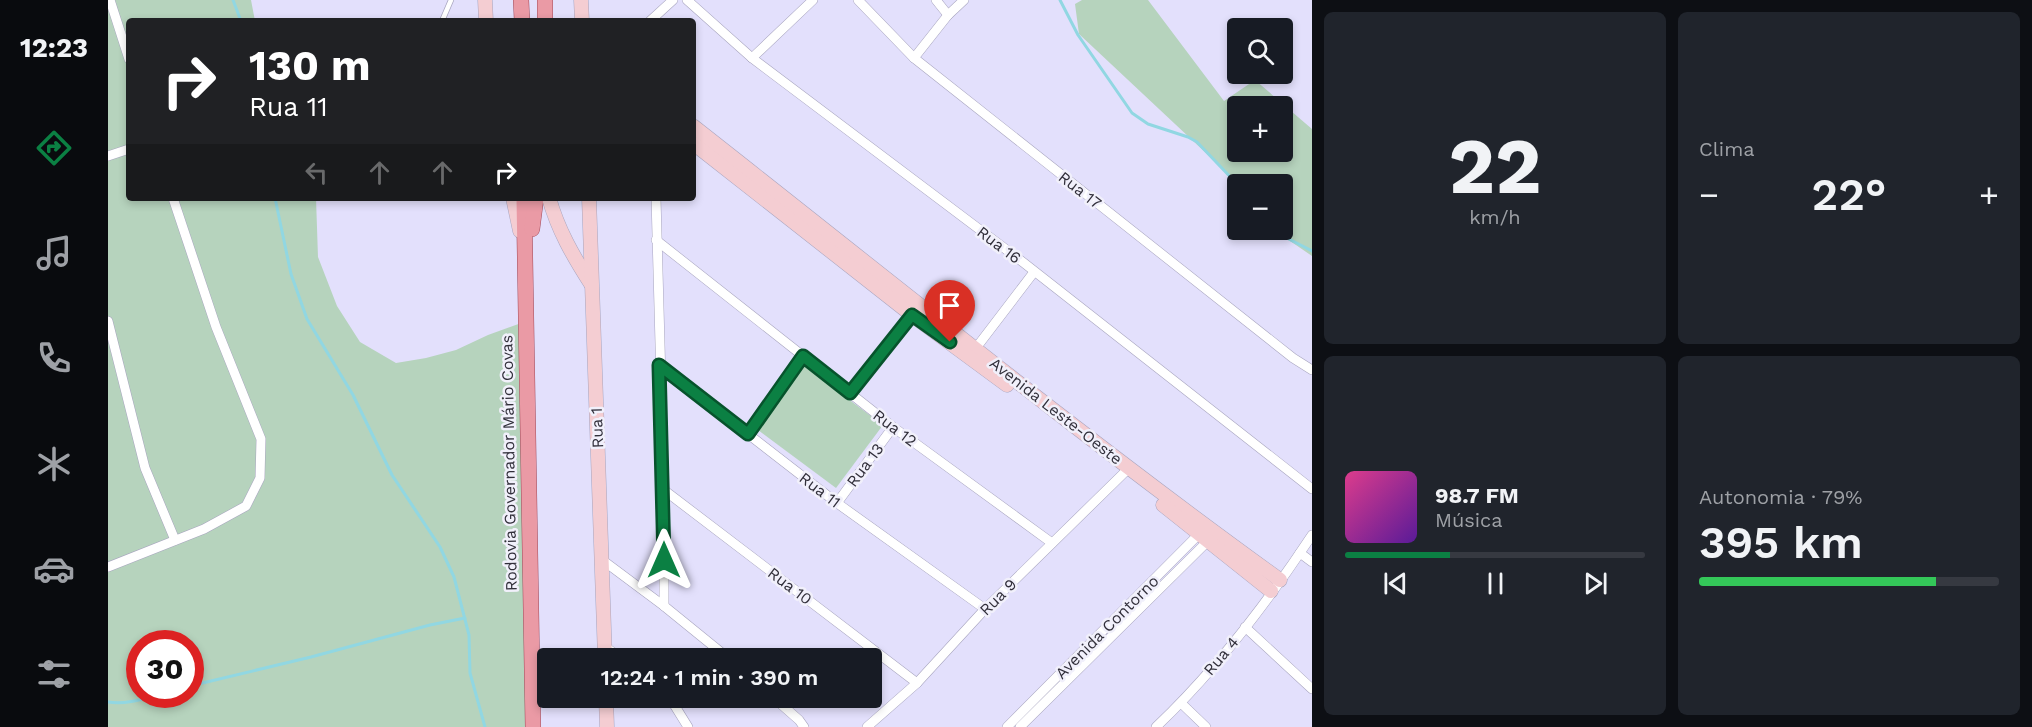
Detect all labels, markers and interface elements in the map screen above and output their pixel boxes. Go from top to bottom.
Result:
map controls [1227,18,1293,240]
button: search [1227,18,1293,84]
text: 12:23 [20,32,88,64]
text: 130 m [249,41,371,90]
icon: right [150,42,228,120]
text: Rua 11 [249,91,328,123]
button: + [1227,96,1293,162]
text: 22 [1449,120,1541,212]
icon: directions [33,127,75,169]
text: Clima [1699,137,1755,161]
icon: left [300,156,333,189]
icon: ahead [363,156,396,189]
icon: ahead [426,156,459,189]
icon: right [489,156,522,189]
street label: Rua 17 [1055,167,1105,213]
text: 22° [1812,168,1886,221]
button: − [1227,174,1293,240]
text: − [1699,175,1719,214]
text: + [1979,175,1999,214]
text: km/h [1469,205,1521,229]
street label: Rua 16 [973,222,1025,268]
icon: music [33,232,75,274]
pin [924,280,975,342]
icon: arrive [933,289,966,322]
street label: Rodovia Governador Mário Covas [497,335,521,591]
icon: phone [33,337,75,379]
street label: Avenida Leste-Oeste [986,353,1126,469]
street label: Rua 12 [869,405,921,451]
street label: Rua 1 [587,407,607,449]
street label: Rua 13 [842,439,888,491]
icon: climate [33,443,75,485]
street label: Rua 11 [796,468,844,512]
text: 98.7 FM [1435,483,1519,508]
text: Autonomia · 79% [1699,485,1862,509]
text: Música [1435,508,1503,532]
text: 395 km [1699,516,1863,569]
position arrow [632,528,696,592]
icon: car [33,548,75,590]
street label: Rua 10 [764,563,816,609]
icon: previous [1379,567,1412,600]
icon: pause [1479,567,1512,600]
icon: next [1579,567,1612,600]
street label: Avenida Contorno [1051,571,1163,683]
street label: Rua 9 [976,575,1020,619]
speed limit sign: 30 [126,630,204,708]
street label: Rua 4 [1199,633,1243,679]
icon: filters [33,653,75,695]
text: 12:24 · 1 min · 390 m [601,665,818,690]

